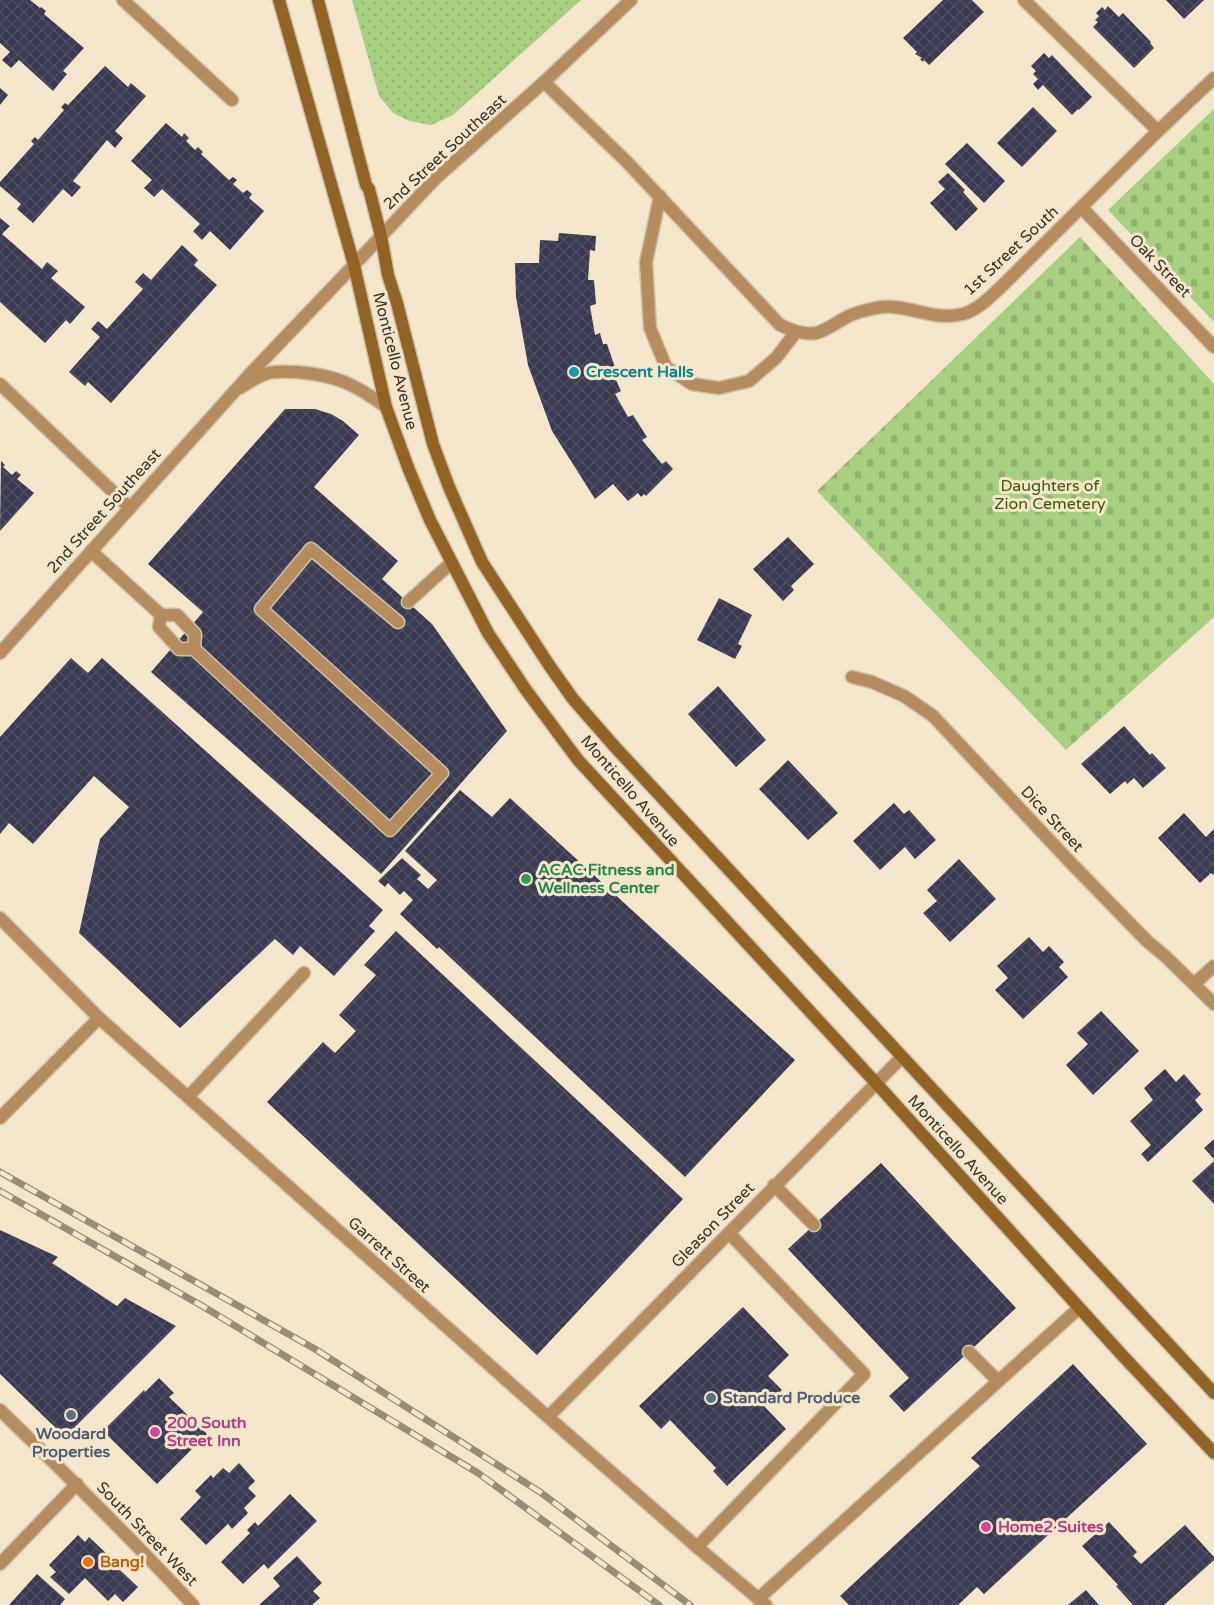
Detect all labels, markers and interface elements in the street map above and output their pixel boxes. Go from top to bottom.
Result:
street label: 2nd Street Southeast [379,90,511,214]
street label: 1st Street South [959,202,1063,300]
street label: Oak Street [1125,230,1195,302]
street label: Monticello Avenue [368,290,422,432]
place label: Crescent Halls [586,362,694,382]
marker: Crescent Halls [567,365,581,379]
street label: 2nd Street Southeast [43,445,165,577]
park label: Daughters of Zion Cemetery [994,476,1106,514]
street label: Monticello Avenue [576,731,684,851]
street label: Dice Street [1016,782,1088,856]
place label: ACAC Fitness and Wellness Center [538,860,675,898]
marker: ACAC Fitness and Wellness Center [519,872,533,886]
street label: Monticello Avenue [903,1091,1013,1209]
street label: Gleason Street [667,1178,759,1272]
street label: Garrett Street [344,1213,434,1297]
place label: Standard Produce [723,1388,860,1408]
marker: Standard Produce [704,1391,718,1405]
marker: Woodard Properties [64,1408,78,1422]
place label: 200 South Street Inn [167,1413,247,1451]
place label: Woodard Properties [32,1424,110,1462]
marker: 200 South Street Inn [148,1425,162,1439]
street label: South Street West [92,1478,202,1590]
place label: Home2 Suites [998,1517,1104,1537]
marker: Home2 Suites [979,1520,993,1534]
place label: Bang! [100,1552,144,1572]
marker: Bang! [81,1555,95,1569]

